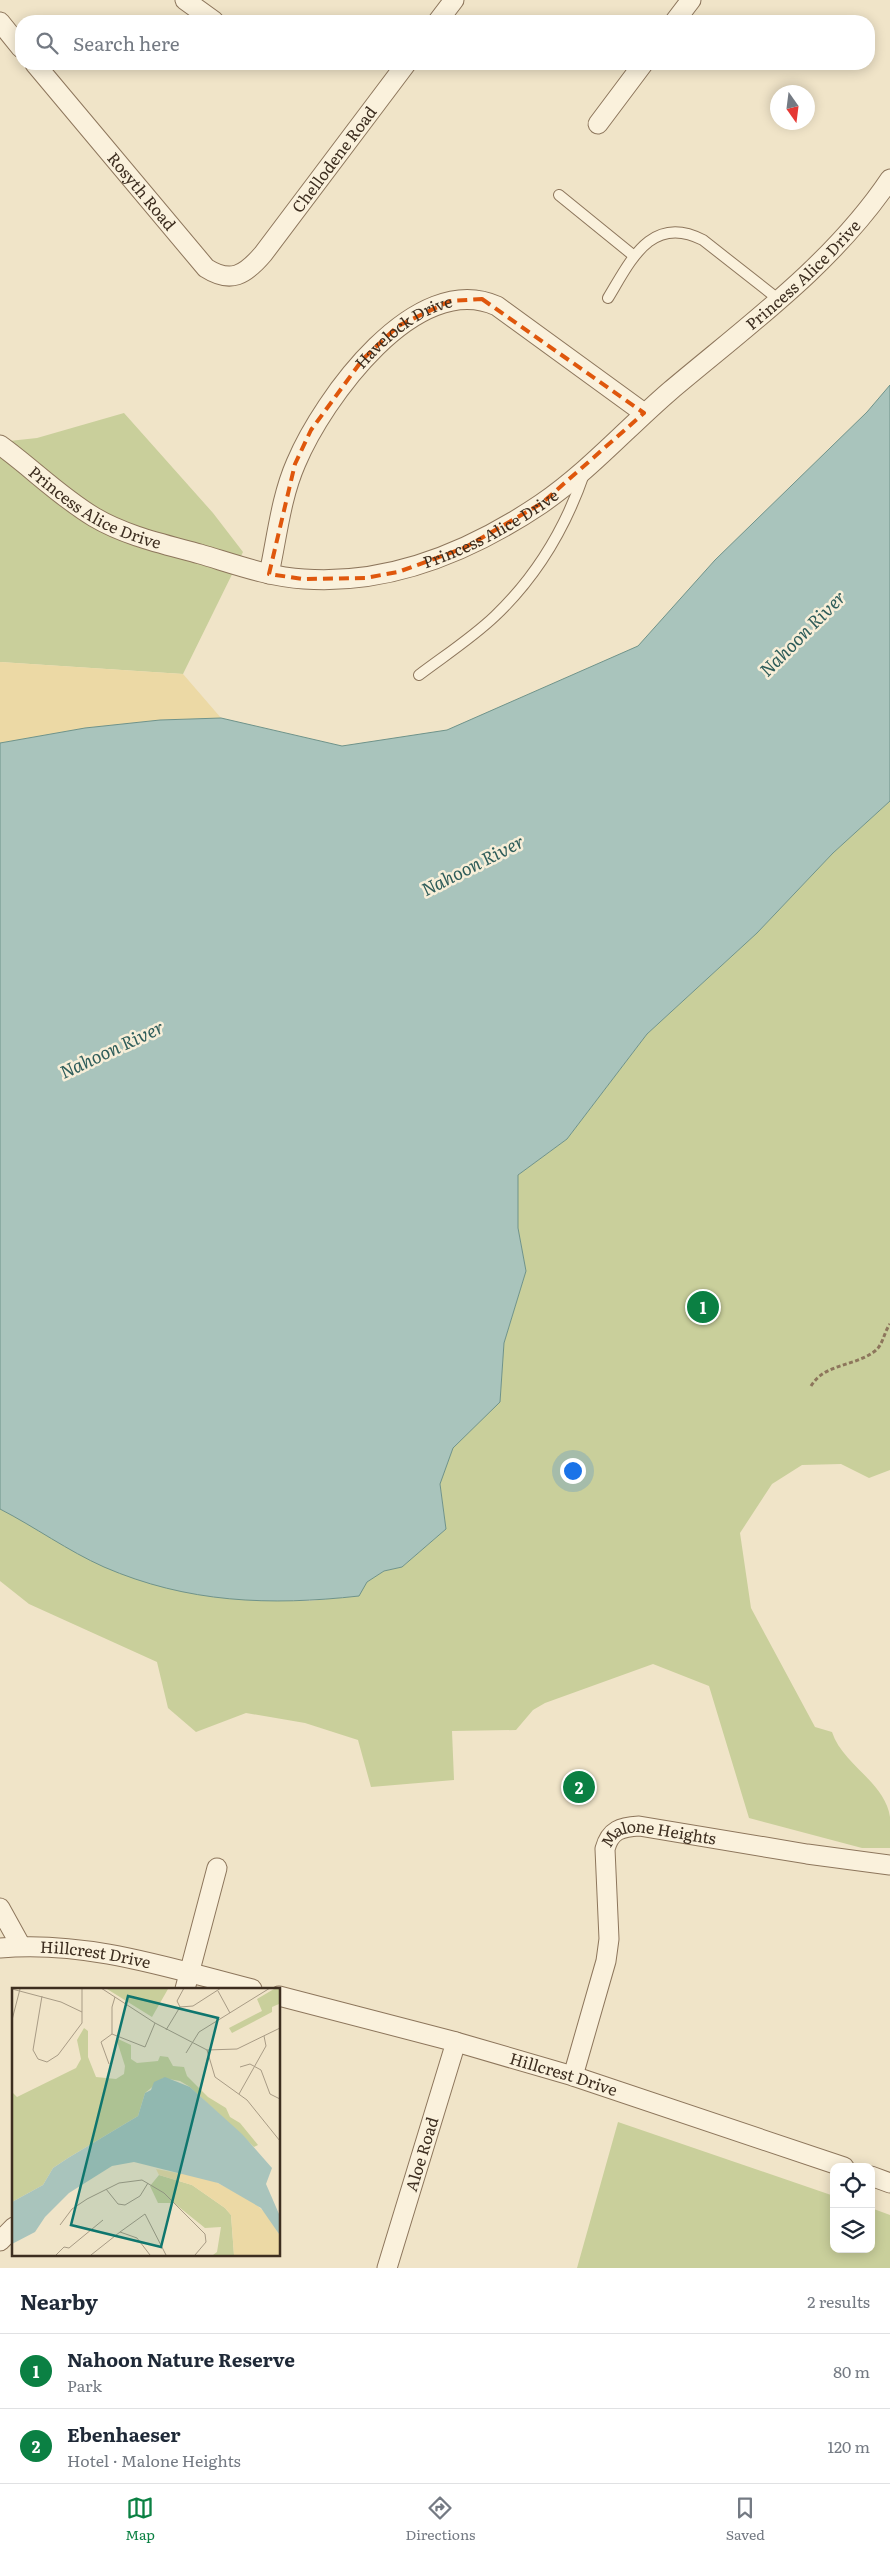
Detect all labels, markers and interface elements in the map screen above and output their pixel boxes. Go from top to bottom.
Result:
search box [15,15,875,70]
icon: search [33,29,61,57]
text: Search here [73,29,180,57]
north arrow [770,85,815,130]
street label: Chellodene Road [285,100,382,217]
street label: Rosyth Road [102,146,182,235]
street label: Princess Alice Drive [740,214,865,335]
street label: Havelock Drive [348,288,454,373]
street label: Princess Alice Drive [24,460,164,554]
street label: Princess Alice Drive [419,483,563,573]
water label: Nahoon River [753,584,851,682]
water label: Nahoon River [416,827,528,902]
water label: Nahoon River [55,1013,168,1085]
pin: 1 [687,1288,719,1326]
your location [560,1458,586,1484]
pin: 2 [563,1768,595,1806]
street label: Malone Heights [594,1813,718,1851]
street label: Hillcrest Drive [40,1934,153,1973]
inset map [12,1988,280,2256]
street label: Hillcrest Drive [507,2045,621,2101]
street label: Aloe Road [398,2114,444,2194]
map controls [830,2163,875,2253]
button: locate [830,2163,875,2208]
button: layers [830,2208,875,2253]
text: Nearby [20,2285,98,2316]
text: 2 results [807,2289,870,2313]
text: Nahoon Nature Reserve [67,2345,295,2373]
text: 1 [33,2359,39,2383]
text: 80 m [833,2359,870,2383]
text: Park [67,2373,102,2397]
text: Ebenhaeser [67,2420,181,2448]
text: 2 [32,2434,40,2458]
text: 120 m [827,2434,870,2458]
text: Hotel · Malone Heights [67,2448,241,2472]
tab: Map [125,2494,155,2544]
tab: Directions [405,2494,475,2544]
tab: Saved [726,2494,765,2544]

